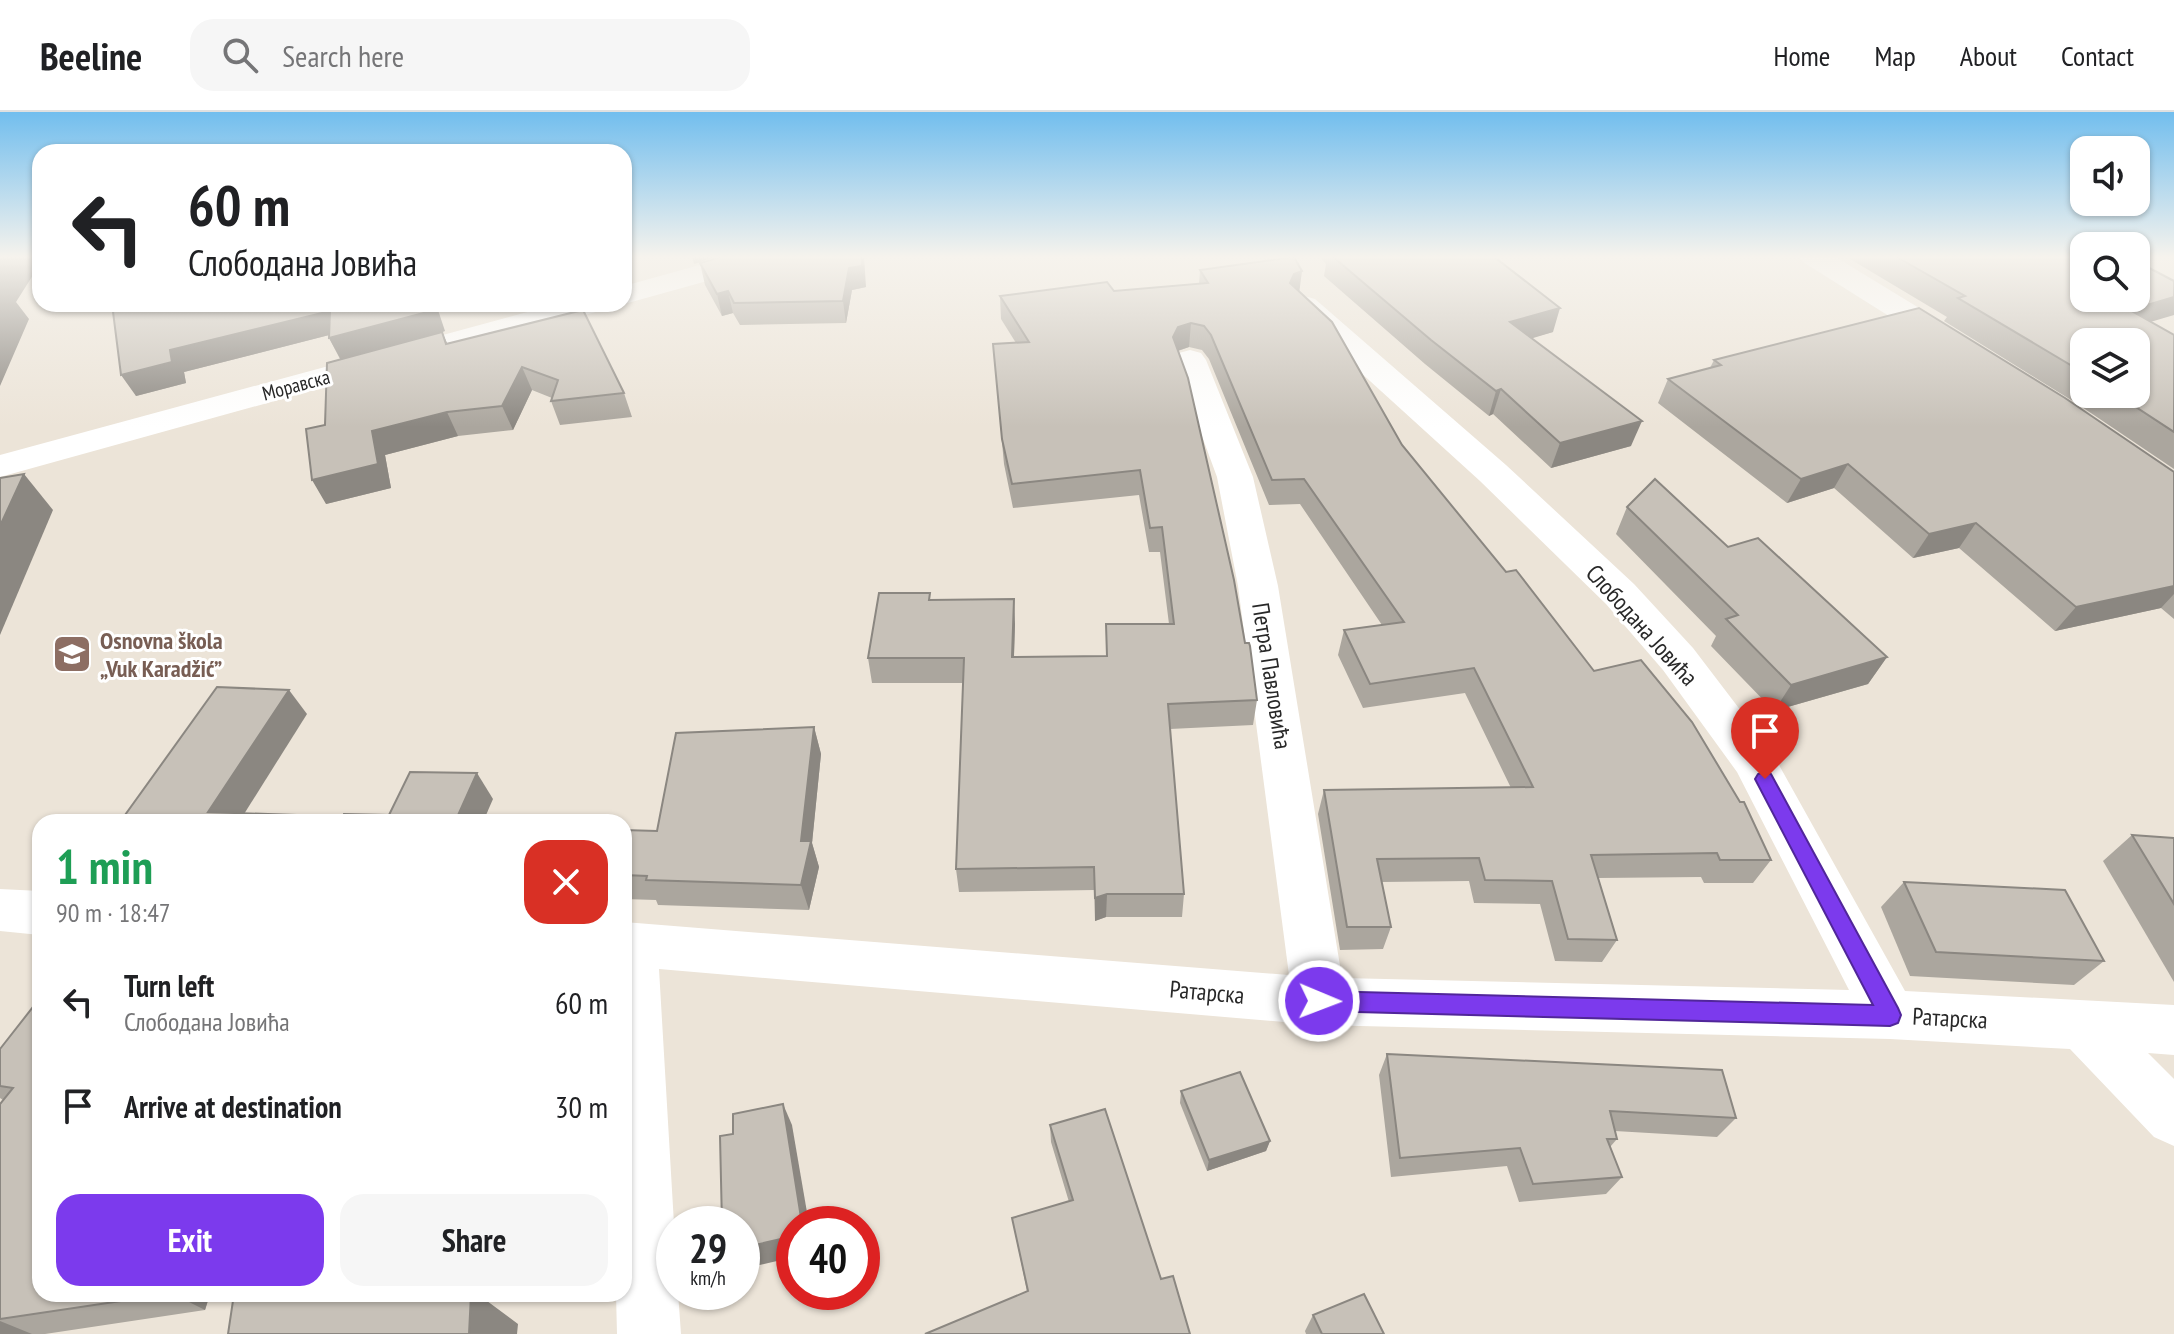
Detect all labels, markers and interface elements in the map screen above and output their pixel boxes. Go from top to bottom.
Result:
search box [190,19,750,91]
text: Beeline [40,31,142,80]
icon: search [218,33,262,77]
text: Search here [282,36,404,75]
text: Home [1774,37,1830,74]
text: Map [1874,37,1916,74]
text: About [1960,37,2017,74]
text: Contact [2061,37,2134,74]
map controls [2070,136,2150,408]
button: sound [2070,136,2150,216]
text: 60 m [188,169,290,241]
icon: left [56,176,160,280]
button: search [2070,232,2150,312]
text: Слободана Јовића [188,239,417,286]
button: layers [2070,328,2150,408]
street label: Моравска [259,364,333,406]
street label: Слободана Јовића [1579,558,1705,692]
street label: Петра Павловића [1245,601,1299,751]
place label: Osnovna škola „Vuk Karadžić” [100,625,223,684]
school or university icon: Osnovna škola „Vuk Karadžić” [51,633,93,675]
pin [1731,697,1799,779]
icon: arrive [1743,709,1787,753]
text: 1 min [56,835,153,897]
button: close [524,840,608,924]
text: 90 m · 18:47 [56,896,171,929]
position arrow [1277,959,1361,1043]
text: Turn left [124,966,214,1005]
street label: Ратарска [1168,973,1246,1011]
icon: left [56,980,100,1024]
text: 60 m [555,983,608,1022]
street label: Ратарска [1912,1001,1988,1035]
text: Слободана Јовића [124,1005,290,1038]
icon: arrive [56,1084,100,1128]
text: Arrive at destination [124,1087,342,1126]
text: 30 m [555,1087,608,1126]
button: Exit [56,1194,324,1286]
button: Share [340,1194,608,1286]
speed limit sign: 40 [776,1206,880,1310]
text: 29 [689,1222,727,1274]
text: km/h [690,1265,726,1291]

